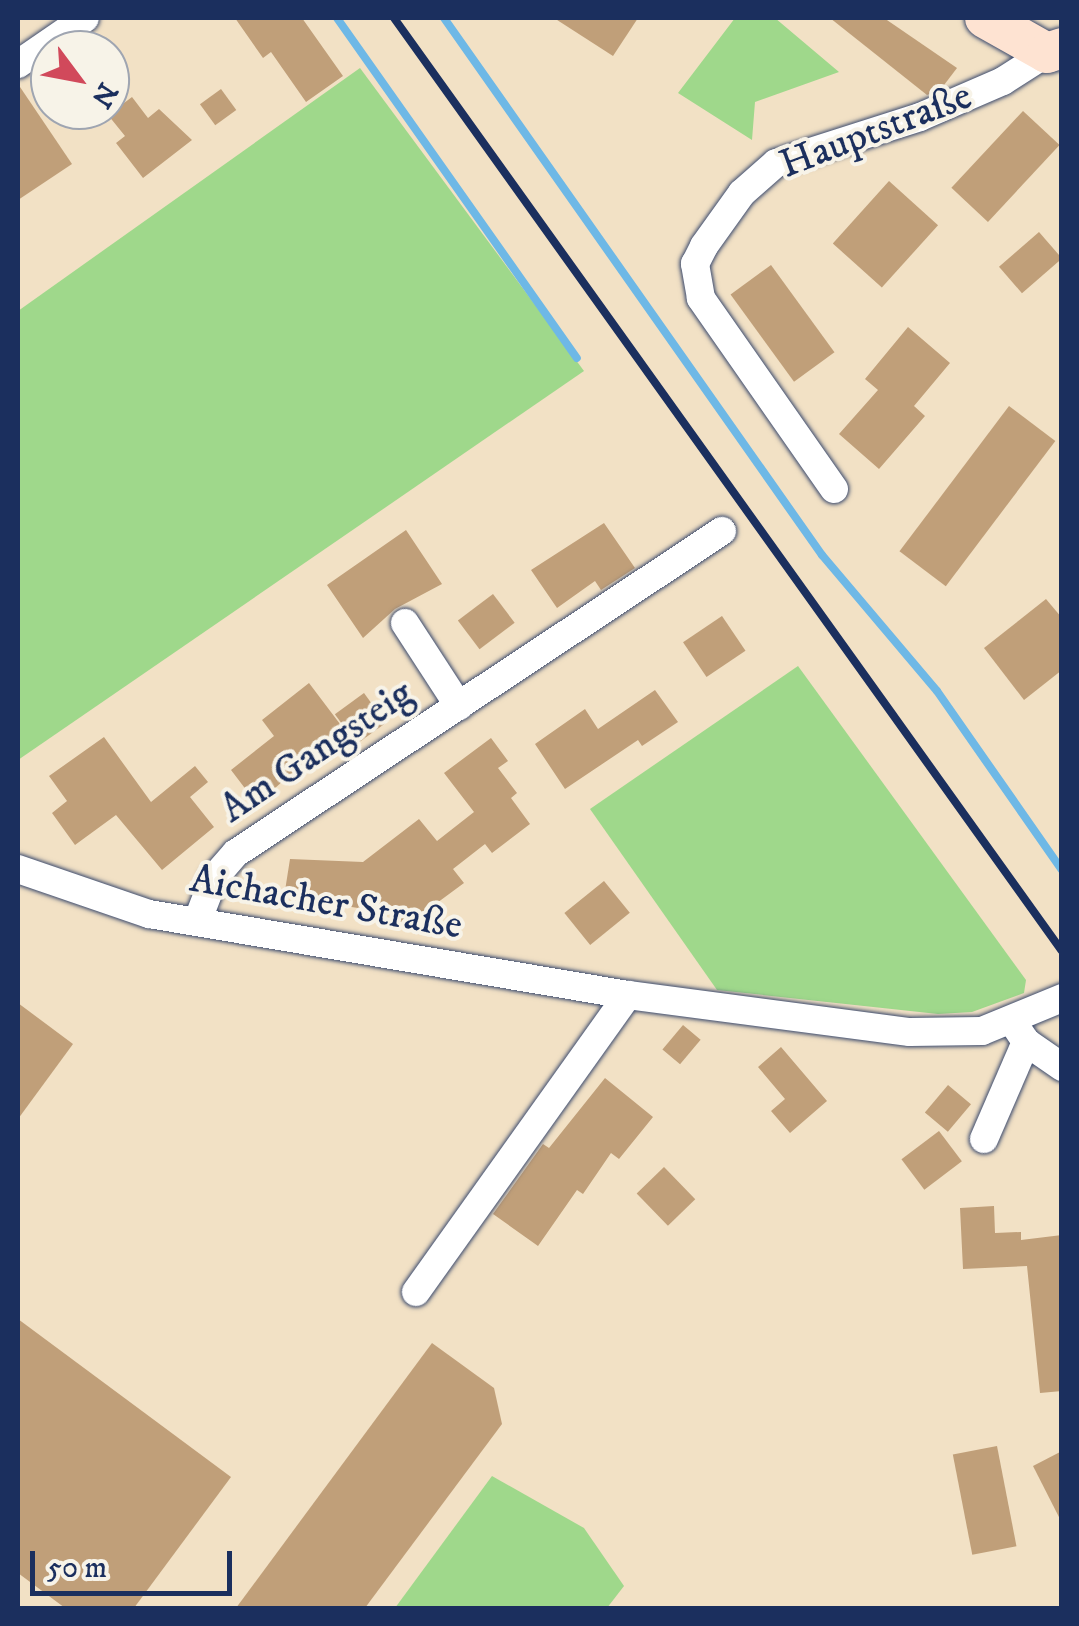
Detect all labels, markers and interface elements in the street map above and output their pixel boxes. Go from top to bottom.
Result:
north arrow [30,30,130,130]
street label: Hauptstraße [773,72,979,190]
text: N [83,76,125,114]
street label: Am Gangsteig [212,670,422,834]
street label: Aichacher Straße [186,855,466,951]
scale bar [35,1531,238,1593]
text: 50 m [47,1550,107,1587]

